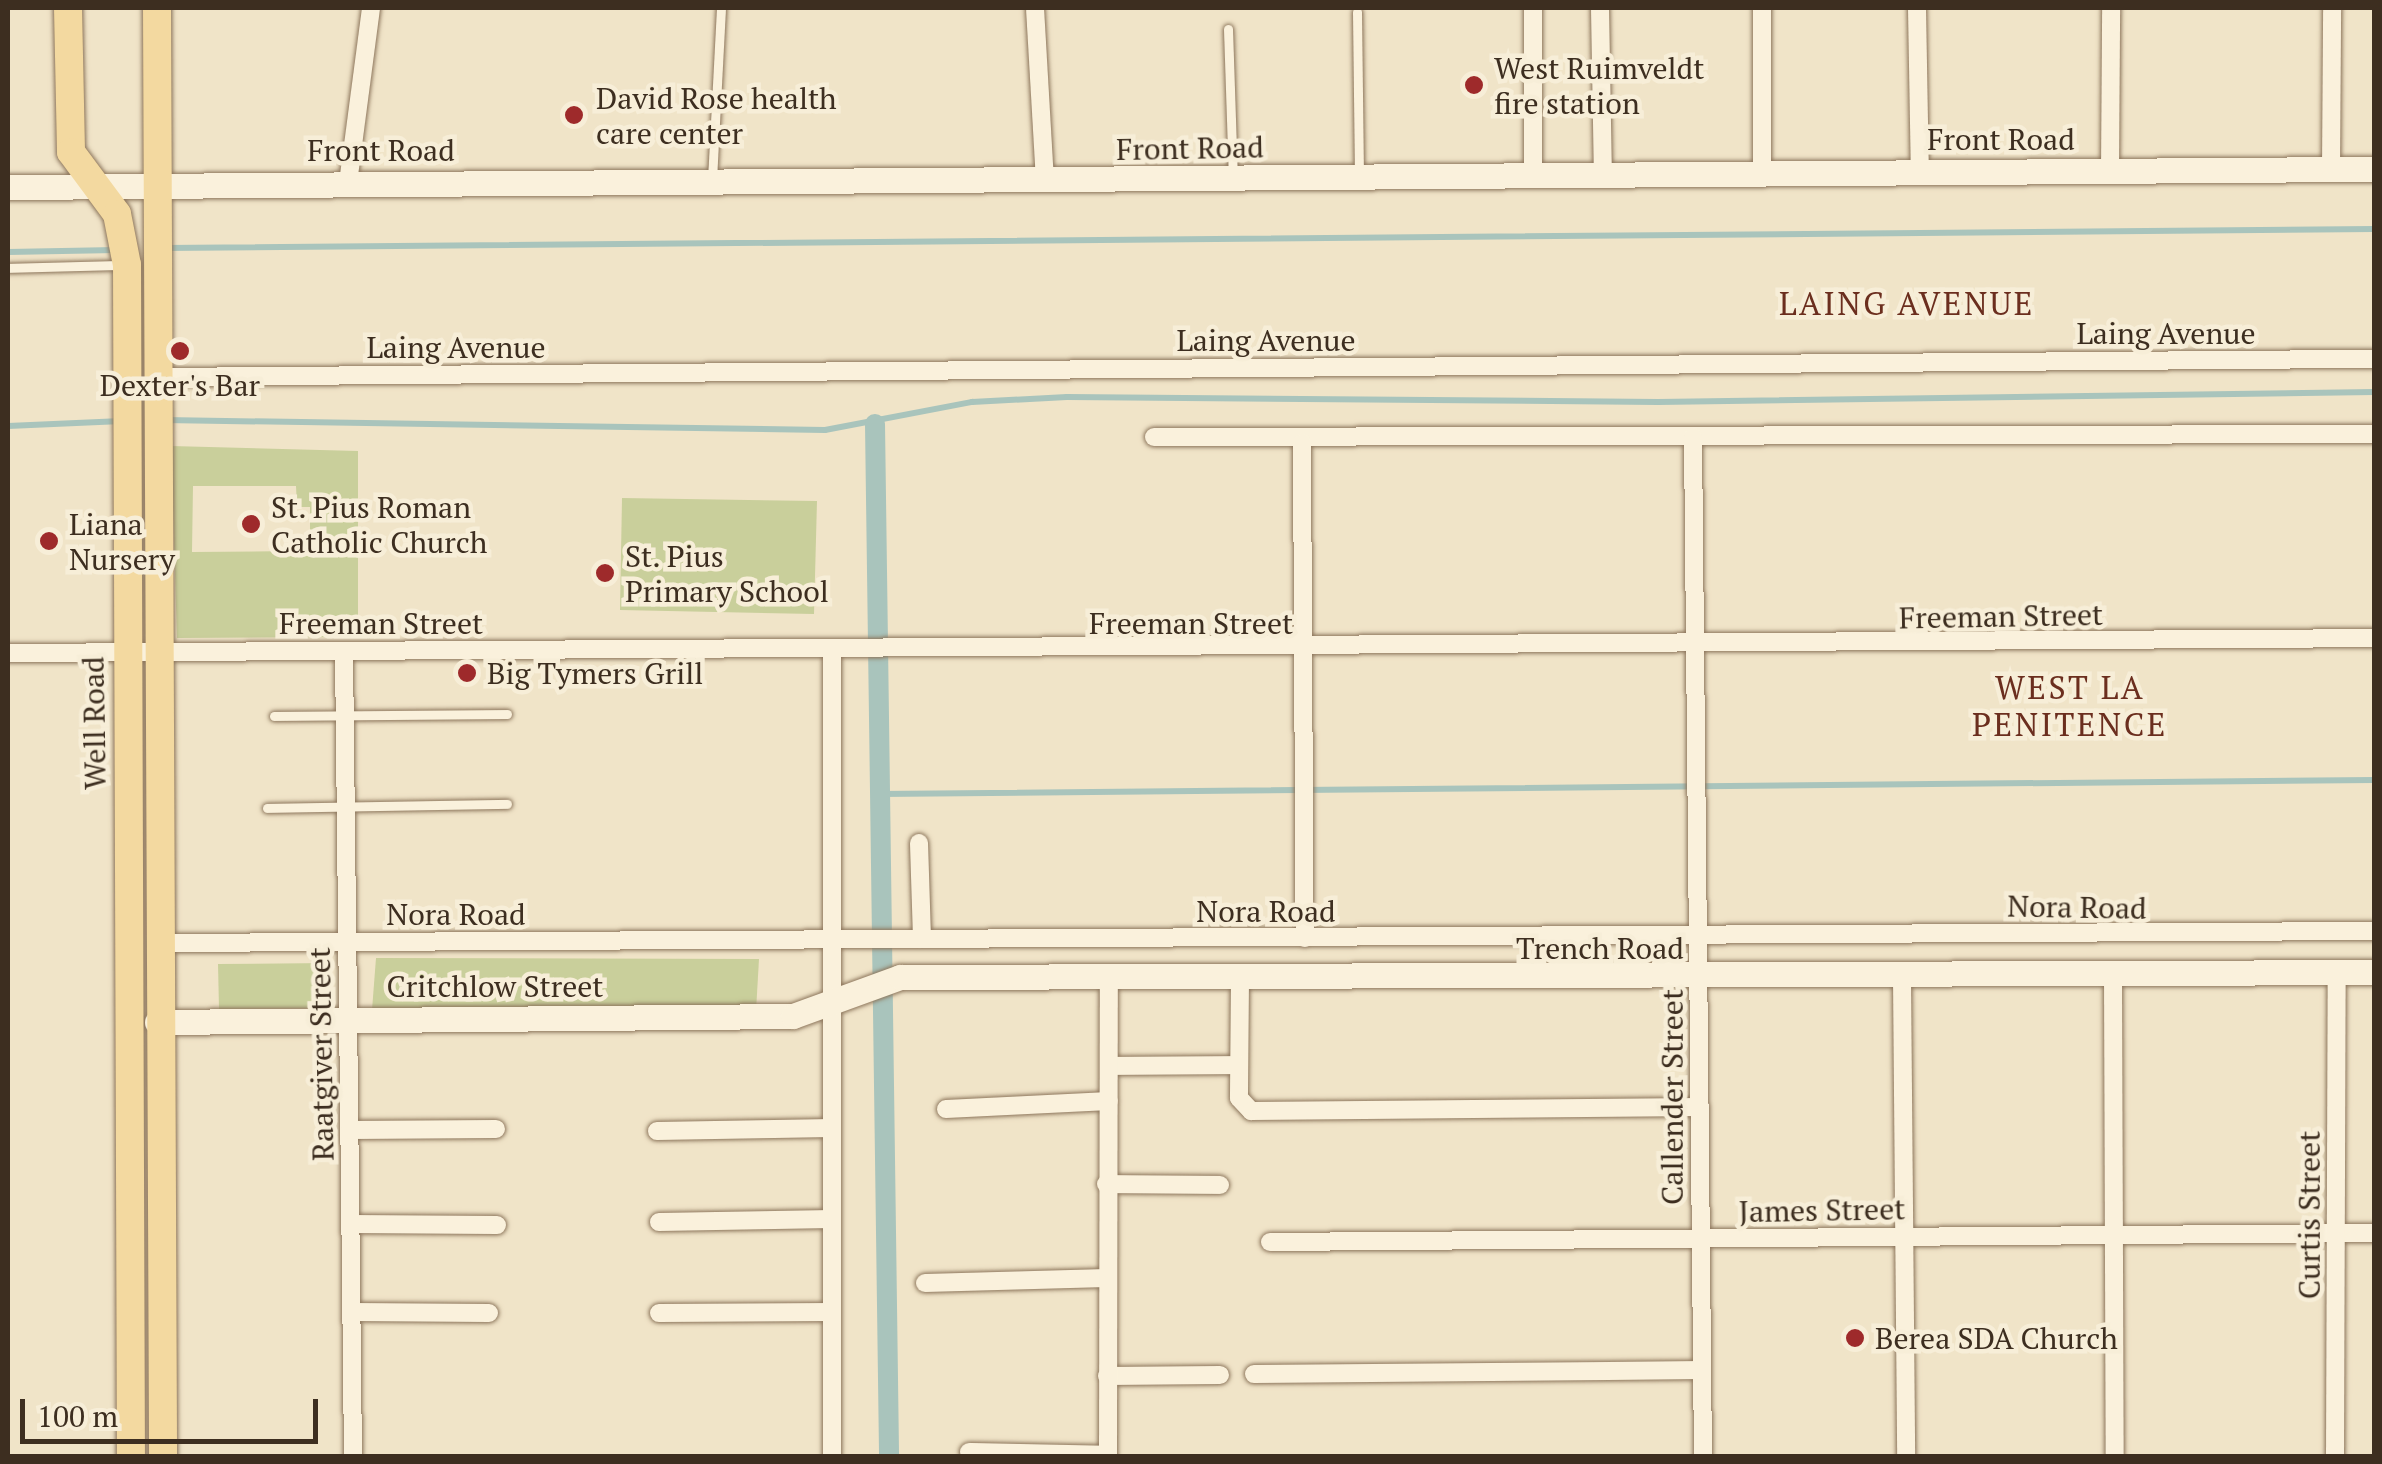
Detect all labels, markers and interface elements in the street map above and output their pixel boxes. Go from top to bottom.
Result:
place label: West Ruimveldt fire station [1494,50,1704,120]
marker: West Ruimveldt fire station [1463,74,1485,96]
place label: David Rose health care center [596,80,837,150]
marker: David Rose health care center [561,102,587,128]
street label: Front Road [1927,121,2075,157]
street label: Front Road [1116,129,1264,167]
street label: Front Road [307,132,455,168]
district label: LAING AVENUE [1779,284,2035,322]
street label: Laing Avenue [2076,315,2256,351]
street label: Laing Avenue [1176,322,1356,358]
street label: Laing Avenue [366,329,546,365]
marker: Dexter's Bar [169,340,191,362]
place label: Dexter's Bar [100,367,260,403]
place label: St. Pius Roman Catholic Church [271,489,487,560]
place label: Liana Nursery [69,506,175,576]
marker: St. Pius Roman Catholic Church [240,513,262,535]
marker: Liana Nursery [38,530,60,552]
place label: St. Pius Primary School [625,538,829,608]
marker: St. Pius Primary School [594,562,616,584]
street label: Freeman Street [1899,596,2103,636]
street label: Freeman Street [279,605,483,641]
street label: Freeman Street [1089,605,1293,641]
place label: Big Tymers Grill [487,655,703,691]
street label: Well Road [75,656,113,790]
marker: Big Tymers Grill [456,662,478,684]
district label: WEST LA PENITENCE [1972,669,2168,744]
street label: Nora Road [2007,888,2147,926]
street label: Nora Road [1196,893,1336,929]
street label: Nora Road [386,896,526,932]
street label: Trench Road [1516,930,1684,966]
street label: Raatgiver Street [301,947,341,1161]
street label: Critchlow Street [386,968,604,1004]
street label: Callender Street [1654,989,1690,1205]
street label: Curtis Street [2291,1131,2327,1299]
street label: James Street [1738,1191,1906,1229]
place label: Berea SDA Church [1875,1320,2118,1356]
marker: Berea SDA Church [1844,1327,1866,1349]
scale bar [25,1379,322,1441]
text: 100 m [37,1396,118,1436]

